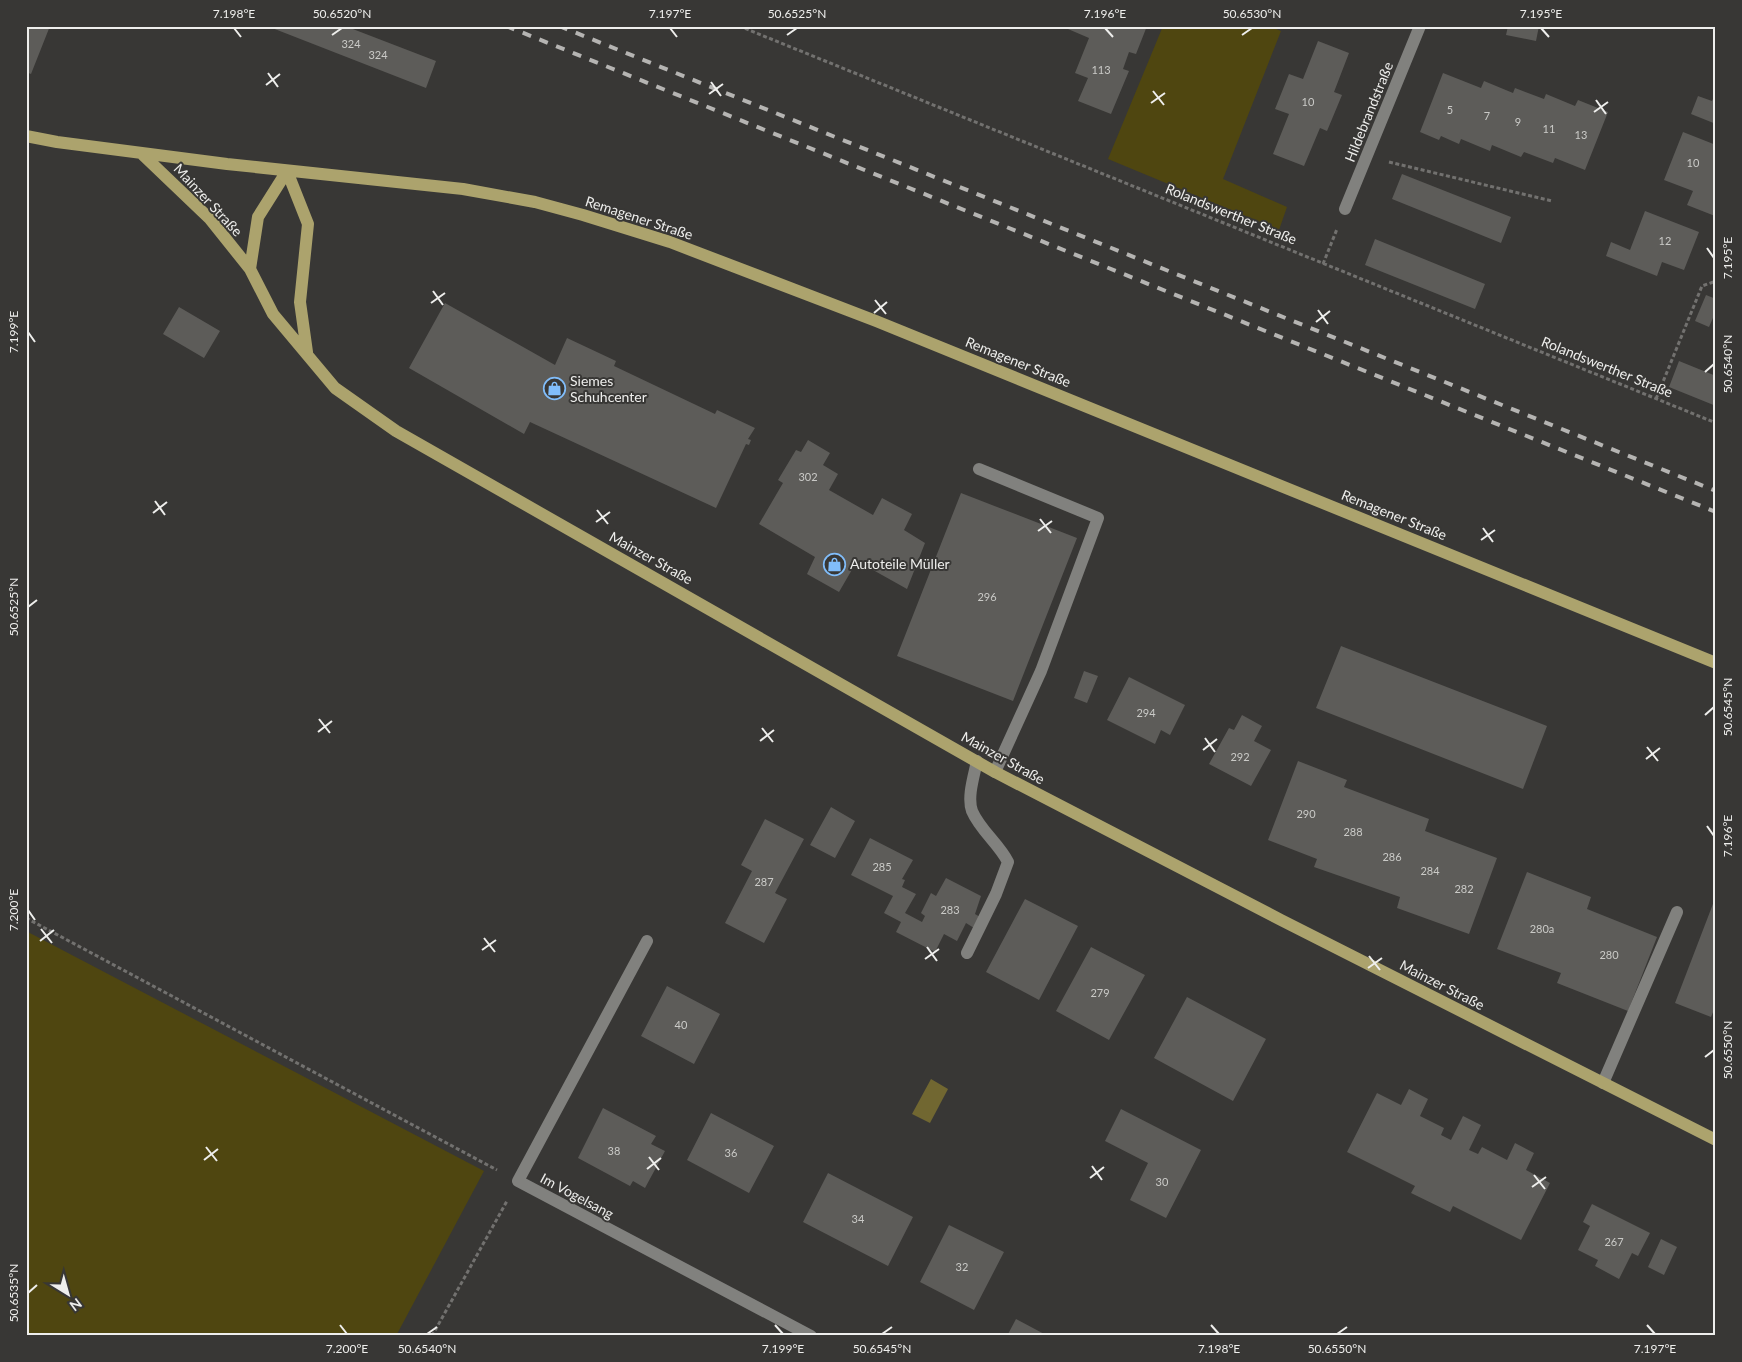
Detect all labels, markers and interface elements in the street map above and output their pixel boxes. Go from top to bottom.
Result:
text: 7.198°E [213,6,255,21]
text: 50.6520°N [313,6,371,21]
text: 7.197°E [649,6,691,21]
text: 50.6525°N [768,6,826,21]
text: 7.196°E [1084,6,1126,21]
text: 50.6530°N [1223,6,1281,21]
text: 7.195°E [1520,6,1562,21]
house number: 324 [341,37,361,50]
house number: 324 [368,48,388,61]
street label: Hildebrandstraße [1341,59,1396,164]
house number: 113 [1091,63,1111,76]
house number: 10 [1302,95,1315,108]
house number: 5 [1447,103,1453,116]
house number: 7 [1484,109,1490,122]
house number: 9 [1515,115,1521,128]
house number: 11 [1543,122,1555,135]
house number: 13 [1575,128,1587,141]
house number: 10 [1687,156,1700,169]
street label: Mainzer Straße [171,160,246,239]
street label: Rolandswerther Straße [1163,179,1299,248]
street label: Remagener Straße [583,192,695,243]
house number: 12 [1659,234,1671,247]
text: 7.195°E [1720,237,1735,279]
text: 7.199°E [6,311,21,353]
street label: Rolandswerther Straße [1539,332,1675,401]
street label: Remagener Straße [963,333,1073,390]
text: 50.6540°N [1720,335,1735,393]
place label: Siemes Schuhcenter [570,372,647,405]
shop icon: Siemes Schuhcenter [542,377,566,401]
house number: 302 [798,470,818,483]
street label: Remagener Straße [1339,486,1449,543]
street label: Mainzer Straße [607,528,696,587]
shop icon: Autoteile Müller [822,552,846,576]
place label: Autoteile Müller [850,555,950,572]
text: 50.6525°N [6,578,21,636]
house number: 296 [977,590,997,603]
text: 50.6545°N [1720,678,1735,736]
house number: 294 [1136,706,1156,719]
street label: Mainzer Straße [959,728,1048,787]
house number: 292 [1230,750,1250,763]
house number: 290 [1296,807,1316,820]
text: 7.196°E [1720,815,1735,857]
house number: 288 [1343,825,1363,838]
house number: 286 [1382,850,1402,863]
house number: 285 [872,860,892,873]
house number: 284 [1420,864,1440,877]
house number: 287 [754,875,774,888]
house number: 282 [1454,882,1474,895]
text: 7.200°E [6,889,21,931]
house number: 283 [940,903,960,916]
house number: 280a [1530,922,1554,935]
house number: 280 [1599,948,1619,961]
street label: Mainzer Straße [1397,956,1487,1013]
house number: 279 [1090,986,1110,999]
house number: 40 [675,1018,688,1031]
text: 50.6550°N [1720,1021,1735,1079]
house number: 38 [608,1144,620,1157]
house number: 36 [725,1146,737,1159]
street label: Im Vogelsang [538,1169,617,1222]
house number: 30 [1156,1175,1169,1188]
house number: 34 [852,1212,865,1225]
house number: 267 [1604,1235,1624,1248]
house number: 32 [956,1260,968,1273]
text: 50.6535°N [6,1264,21,1322]
north arrow [42,1270,92,1320]
text: N [67,1295,86,1315]
text: 7.200°E [326,1341,368,1356]
text: 50.6540°N [398,1341,456,1356]
text: 7.199°E [762,1341,804,1356]
text: 50.6545°N [853,1341,911,1356]
text: 7.198°E [1198,1341,1240,1356]
text: 50.6550°N [1308,1341,1366,1356]
text: 7.197°E [1634,1341,1676,1356]

